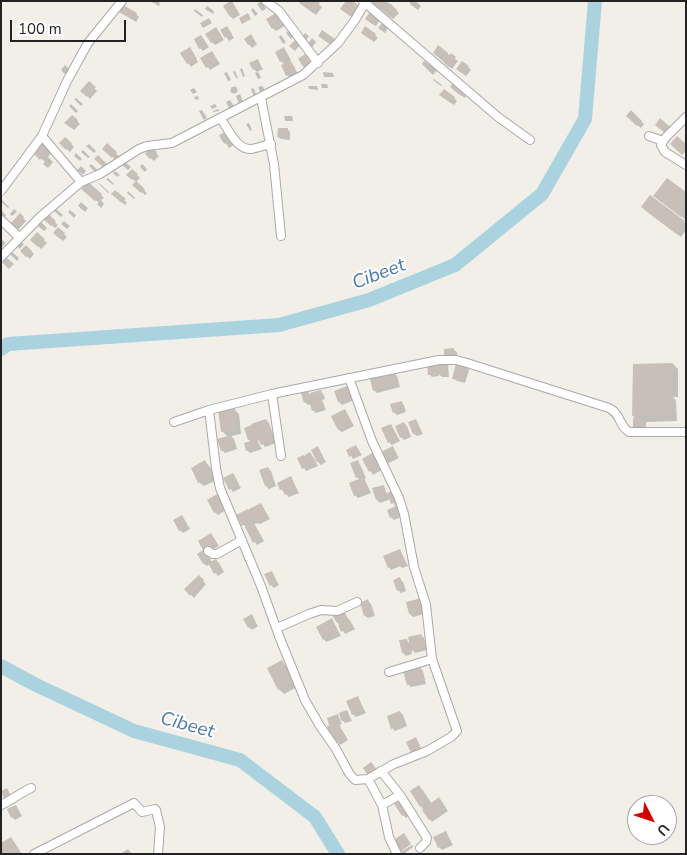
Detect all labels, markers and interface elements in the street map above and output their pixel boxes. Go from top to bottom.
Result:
scale bar [12,10,129,42]
text: 100 m [18,19,62,39]
water label: Cibeet [349,254,409,296]
water label: Cibeet [157,708,217,744]
north arrow [627,795,677,845]
text: U [652,819,674,840]

